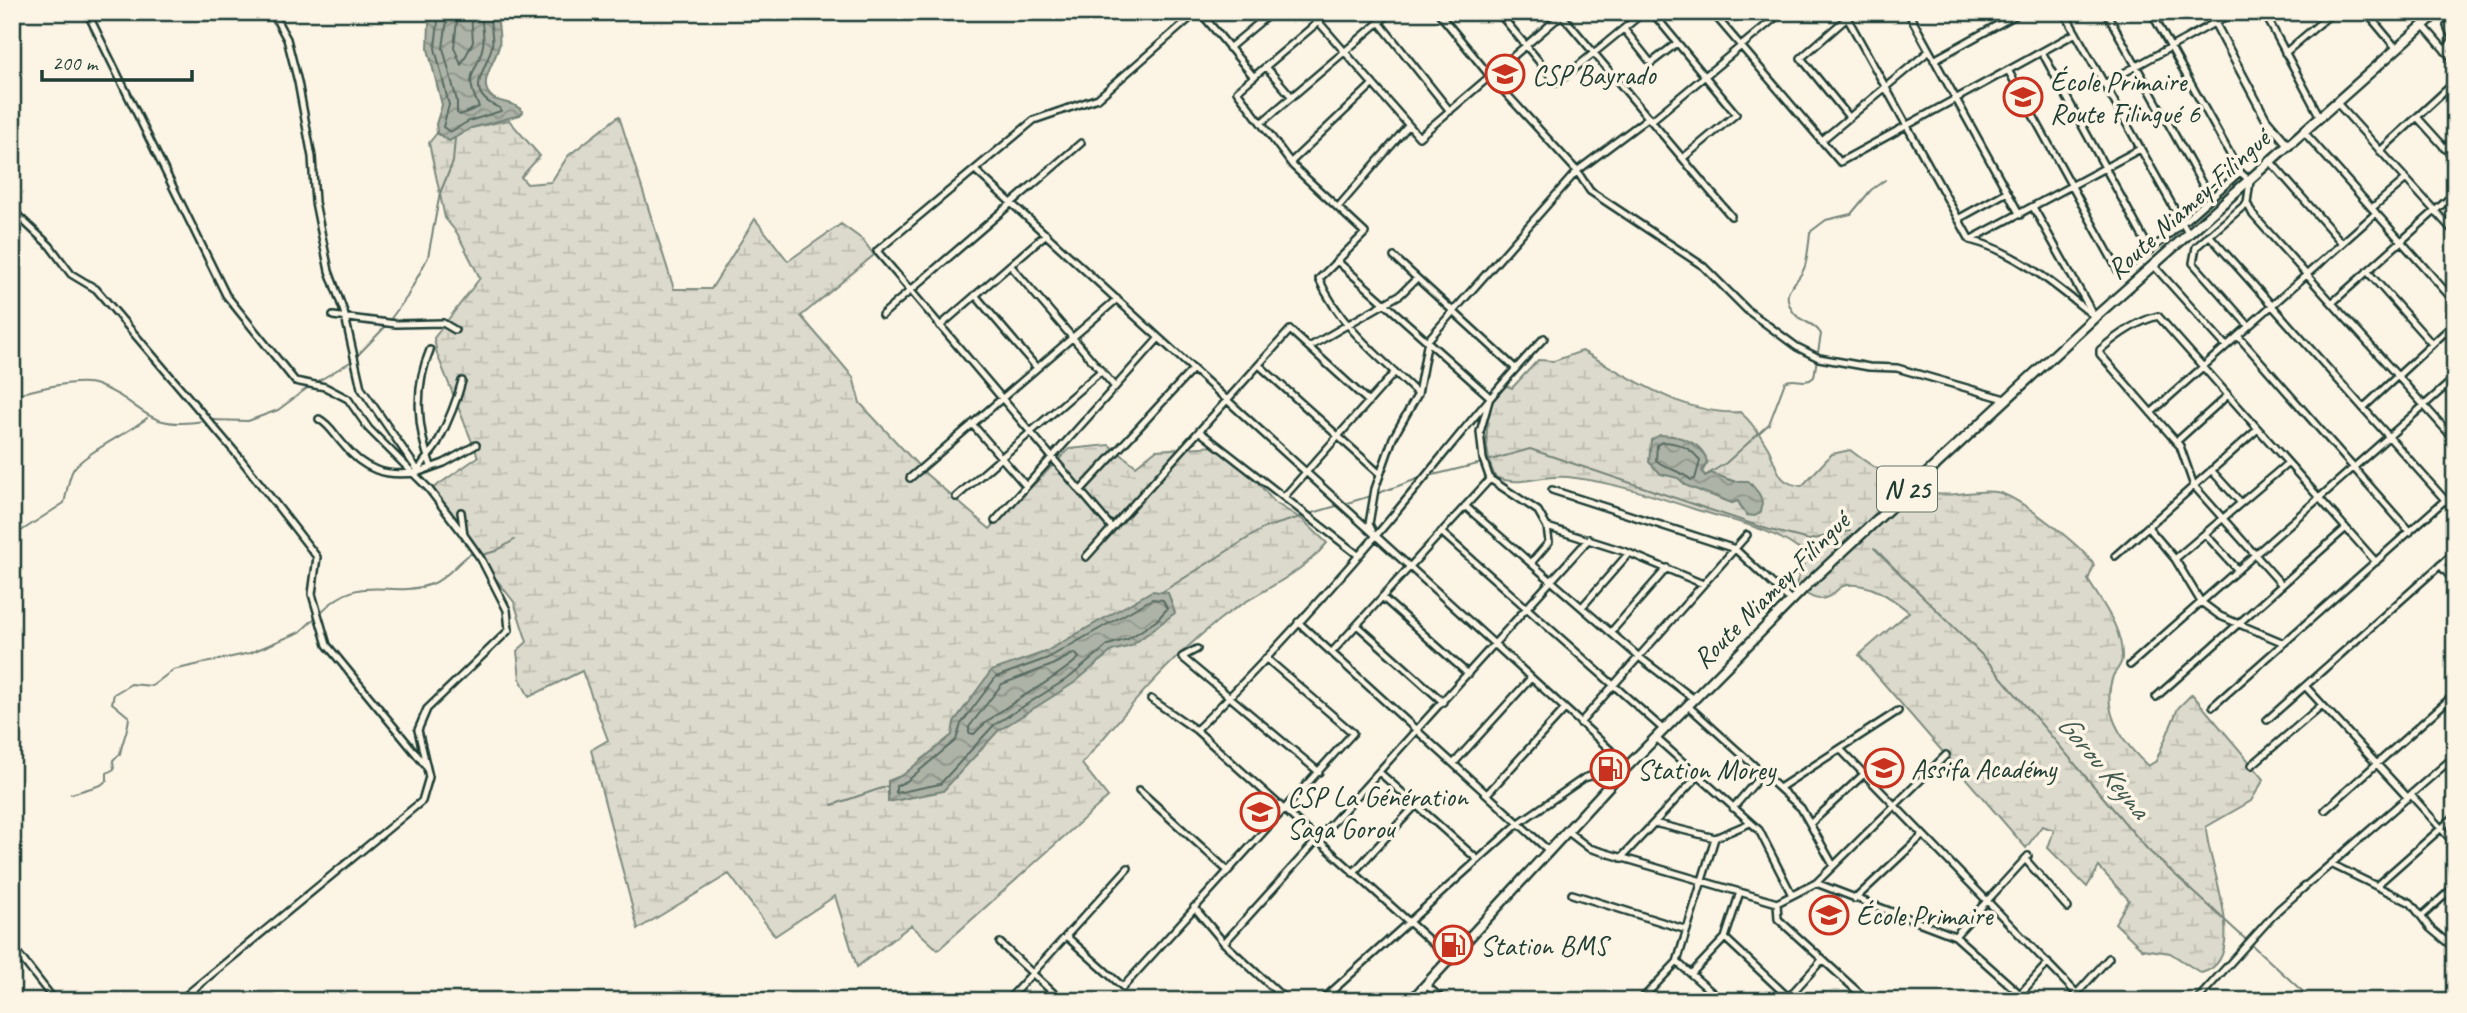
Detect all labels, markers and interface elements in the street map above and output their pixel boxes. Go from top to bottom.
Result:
scale bar [42,38,192,82]
text: 200 m [52,50,99,76]
school or university icon: CSP Bayrado [1484,53,1526,95]
place label: CSP Bayrado [1532,57,1658,92]
place label: École Primaire Route Filingué 6 [2050,64,2201,131]
school or university icon: École Primaire Route Filingué 6 [2002,76,2044,118]
street label: Route Niamey-Filingué [2099,119,2280,286]
road number: N 25 [1877,467,1937,512]
street label: Route Niamey-Filingué [1685,501,1860,676]
water label: Gorou Keyna [2049,706,2160,828]
school or university icon: Assifa Académy [1863,747,1905,789]
fuel station icon: Station Morey [1589,748,1631,790]
place label: Assifa Académy [1911,751,2059,786]
place label: Station Morey [1637,752,1778,787]
place label: CSP La Génération Saga Gorou [1287,779,1469,846]
school or university icon: CSP La Génération Saga Gorou [1239,791,1281,833]
school or university icon: École Primaire [1808,894,1850,936]
place label: École Primaire [1856,898,1994,933]
fuel station icon: Station BMS [1432,924,1474,966]
place label: Station BMS [1480,928,1612,963]

